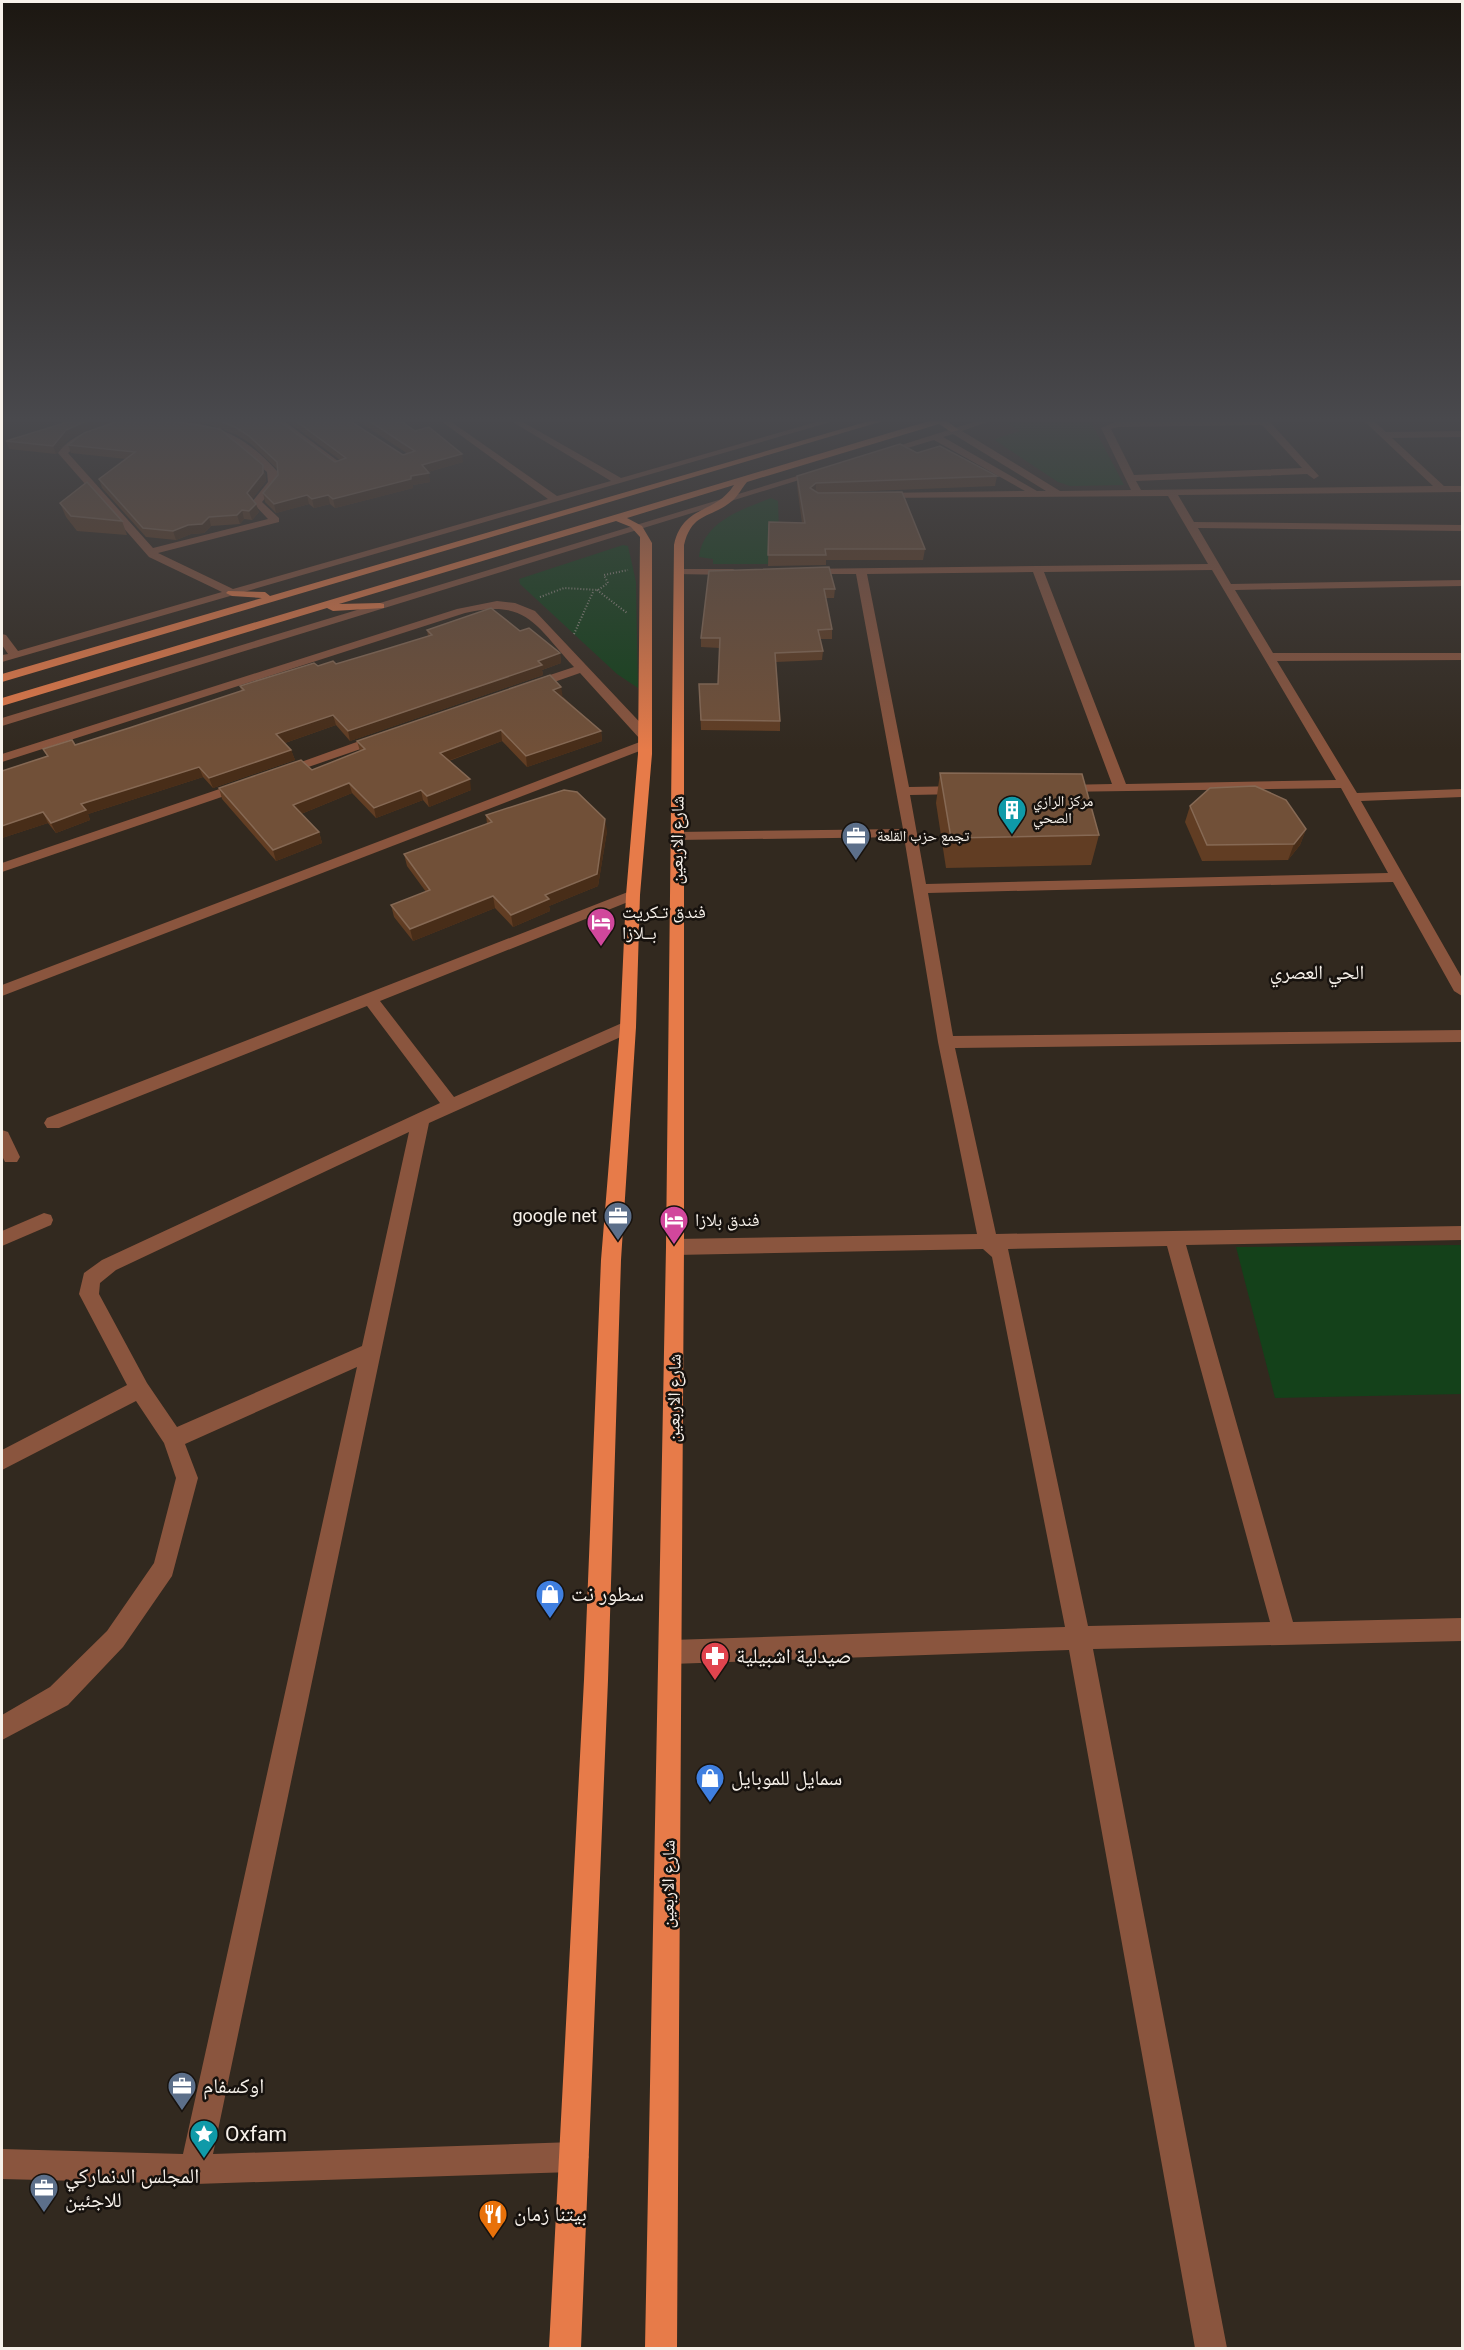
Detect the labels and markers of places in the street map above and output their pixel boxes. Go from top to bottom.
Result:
place label: مركز الرازي الصحي [1033,792,1094,830]
building icon: مركز الرازي الصحي [996,794,1028,836]
office icon: تجمع حزب القلعة [840,820,872,862]
place label: تجمع حزب القلعة [877,827,970,846]
place label: فندق تـكريت بــلازا [622,901,706,944]
hotel icon: فندق تـكريت بــلازا [585,906,617,948]
office icon: google net [602,1200,634,1242]
hotel icon: فندق بلازا [658,1204,690,1246]
place label: google net [512,1205,597,1226]
place label: فندق بلازا [695,1209,760,1231]
shop icon: سطور نت [534,1578,566,1620]
place label: سطور نت [571,1582,644,1606]
pharmacy icon: صيدلية اشبيلية [699,1640,731,1682]
place label: صيدلية اشبيلية [736,1644,851,1668]
shop icon: سمايل للموبايل [694,1762,726,1804]
place label: سمايل للموبايل [731,1766,842,1791]
office icon: اوكسفام [166,2070,198,2112]
place label: اوكسفام [203,2074,264,2100]
place icon: Oxfam [188,2118,220,2160]
place label: Oxfam [225,2122,287,2146]
place label: المجلس الدنماركي للاجئين [65,2164,199,2213]
office icon: المجلس الدنماركي للاجئين [28,2172,60,2214]
restaurant icon: بيتنا زمان [477,2198,509,2240]
place label: بيتنا زمان [514,2202,587,2226]

